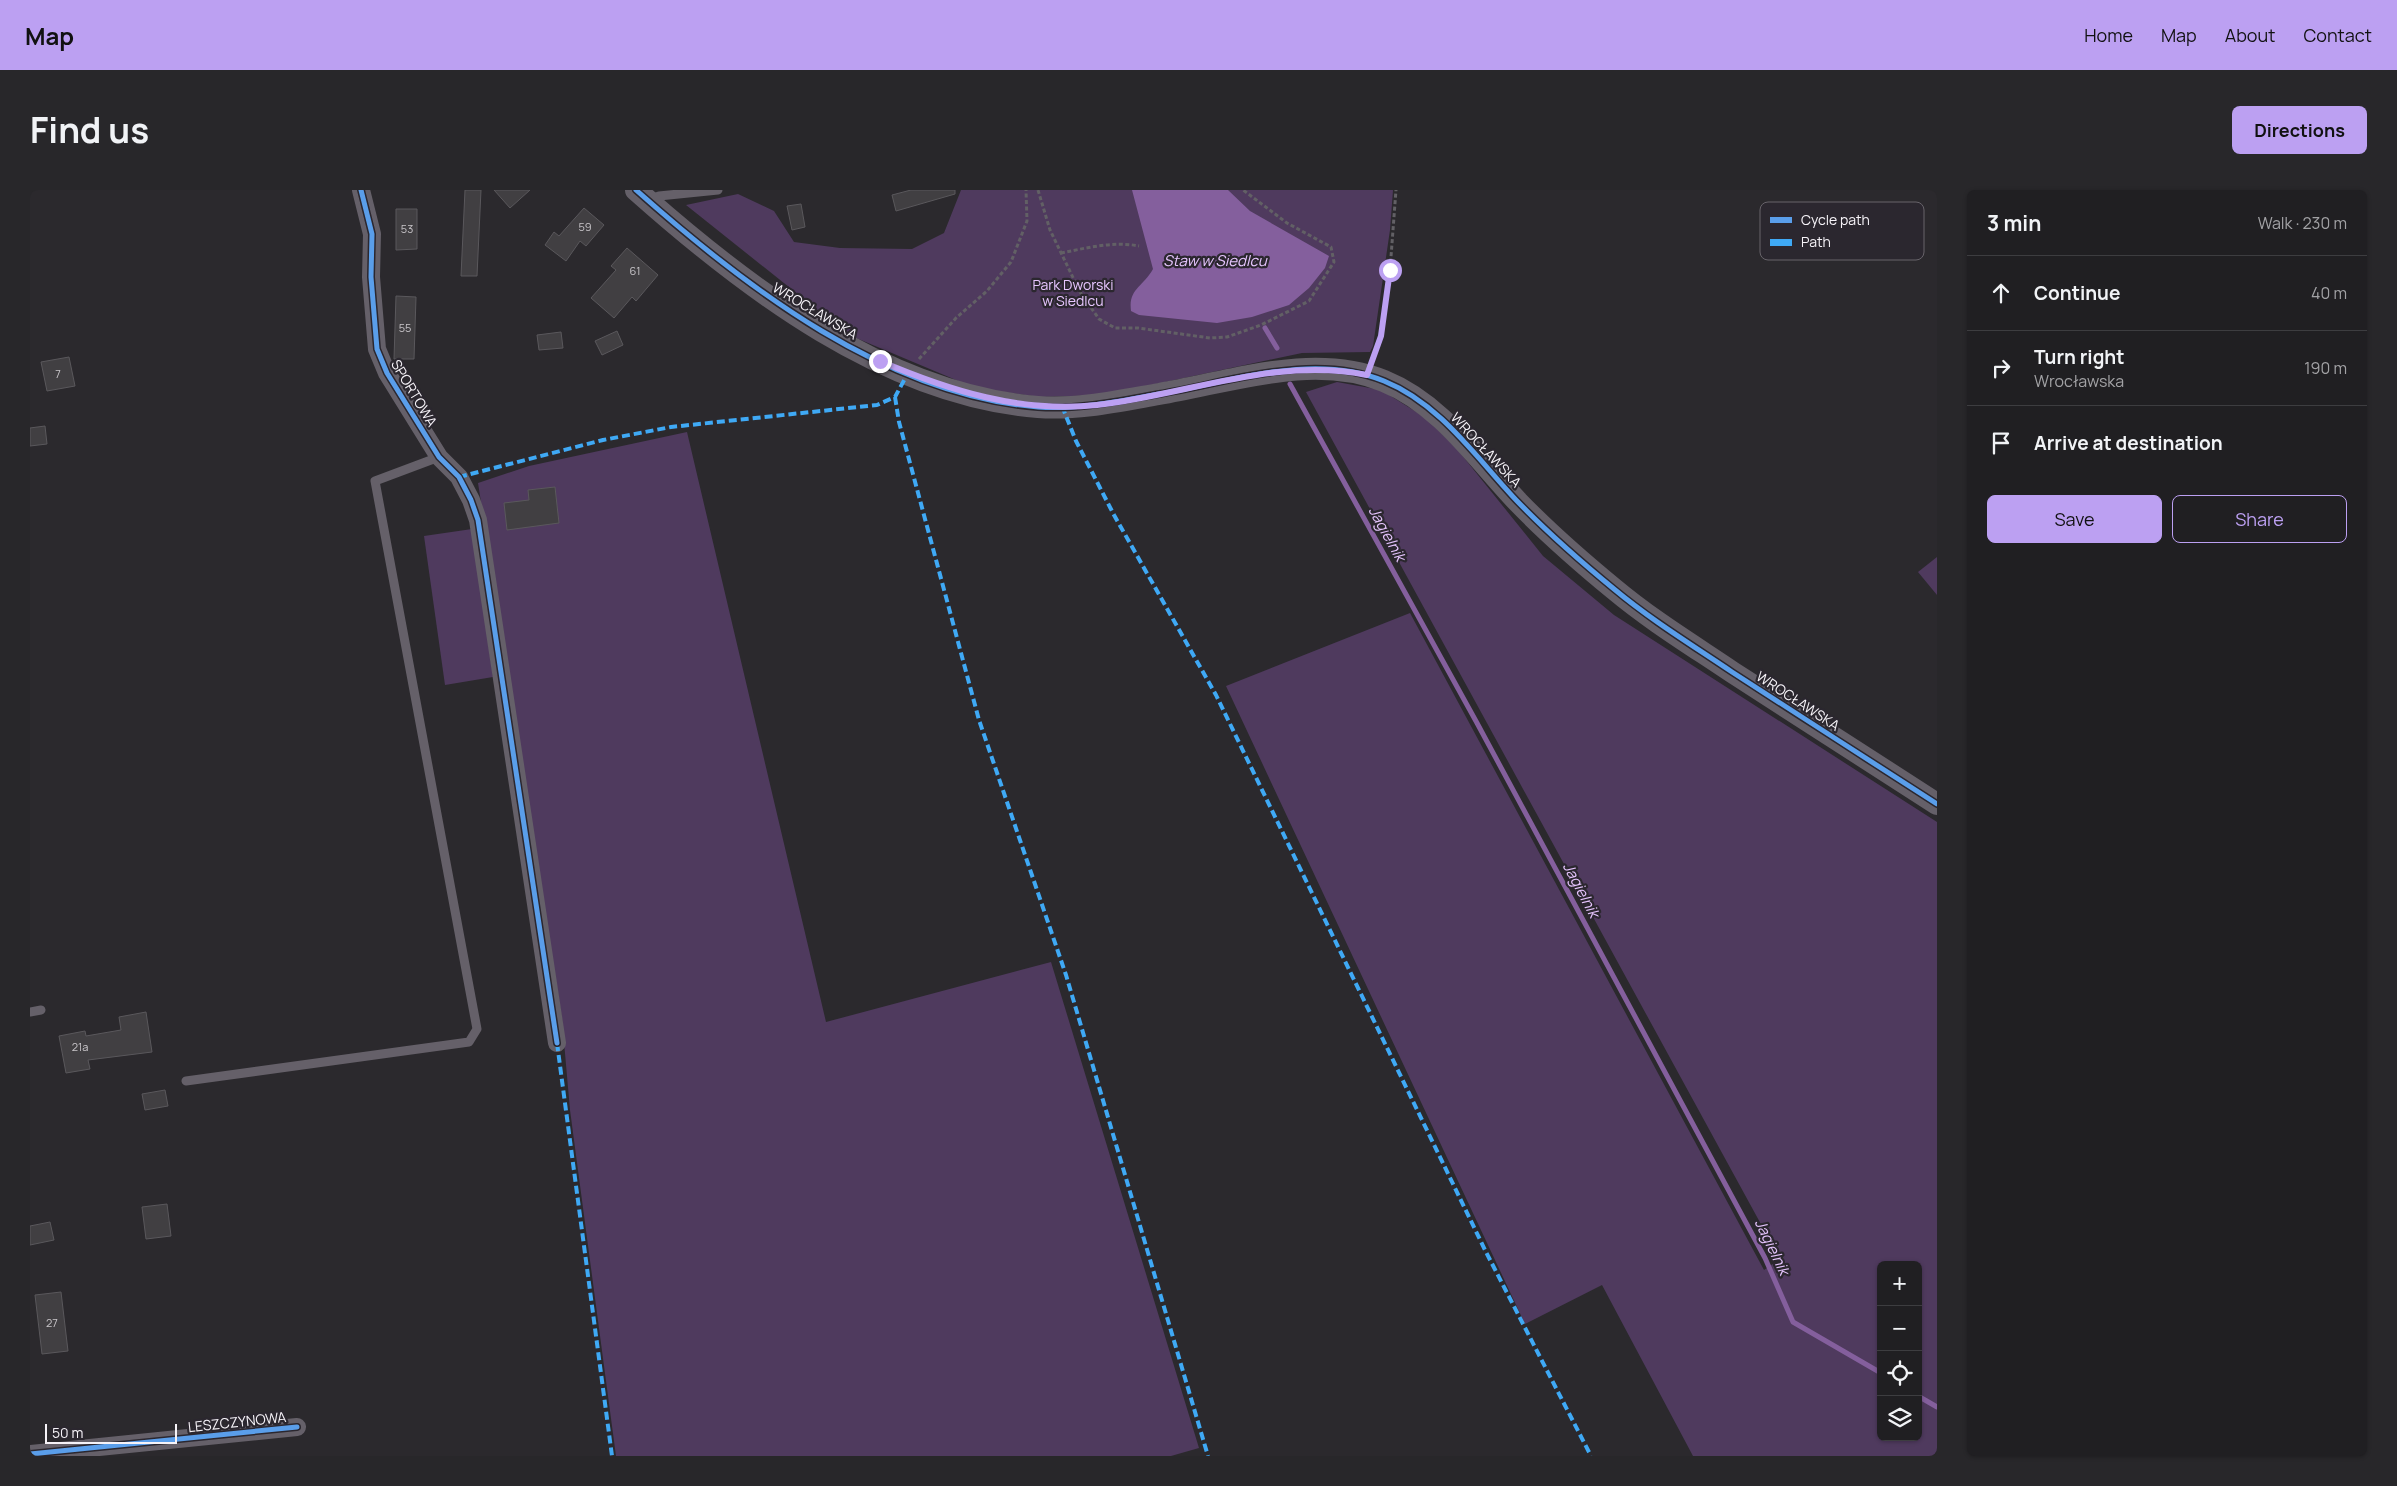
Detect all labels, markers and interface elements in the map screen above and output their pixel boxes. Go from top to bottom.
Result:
text: Map [25,19,74,52]
text: Home [2084,23,2133,47]
text: Map [2161,23,2197,47]
text: About [2225,23,2275,47]
text: Contact [2303,23,2372,47]
text: Find us [30,106,149,154]
button: Directions [2232,106,2367,154]
legend [1760,202,1924,260]
text: 3 min [1987,209,2041,237]
text: Cycle path [1801,210,1870,229]
text: Walk · 230 m [2258,212,2347,234]
house number: 59 [578,219,592,234]
house number: 53 [401,221,413,236]
text: Path [1801,232,1831,251]
water label: Staw w Siedlcu [1163,250,1268,271]
route start [1379,259,1402,282]
house number: 61 [630,263,640,278]
park label: Park Dworski w Siedlcu [1032,275,1114,310]
street label: WROCŁAWSKA [769,278,861,343]
icon: ahead [1987,279,2015,307]
text: Continue [2034,280,2120,306]
text: 40 m [2311,282,2347,304]
house number: 55 [399,320,411,335]
text: Turn right [2034,344,2124,370]
route end [869,350,892,373]
icon: right [1987,354,2015,382]
street label: SPORTOWA [387,356,442,430]
text: 190 m [2304,357,2347,379]
house number: 7 [55,366,61,381]
text: Wrocławska [2034,370,2124,392]
street label: WROCŁAWSKA [1447,408,1526,491]
icon: arrive [1987,429,2015,457]
text: Arrive at destination [2034,430,2223,456]
button: Save [1987,495,2162,543]
button: Share [2172,495,2347,543]
water label: Jagielnik [1364,503,1412,567]
street label: WROCŁAWSKA [1753,667,1844,735]
water label: Jagielnik [1558,858,1606,923]
house number: 21a [72,1039,88,1054]
water label: Jagielnik [1750,1215,1796,1281]
map controls [1877,1261,1922,1441]
button: + [1877,1261,1922,1306]
button: − [1877,1306,1922,1351]
house number: 27 [46,1315,58,1330]
button: locate [1877,1351,1922,1396]
button: layers [1877,1396,1922,1441]
street label: LESZCZYNOWA [187,1407,287,1436]
scale bar [45,1421,178,1444]
text: 50 m [52,1423,83,1442]

